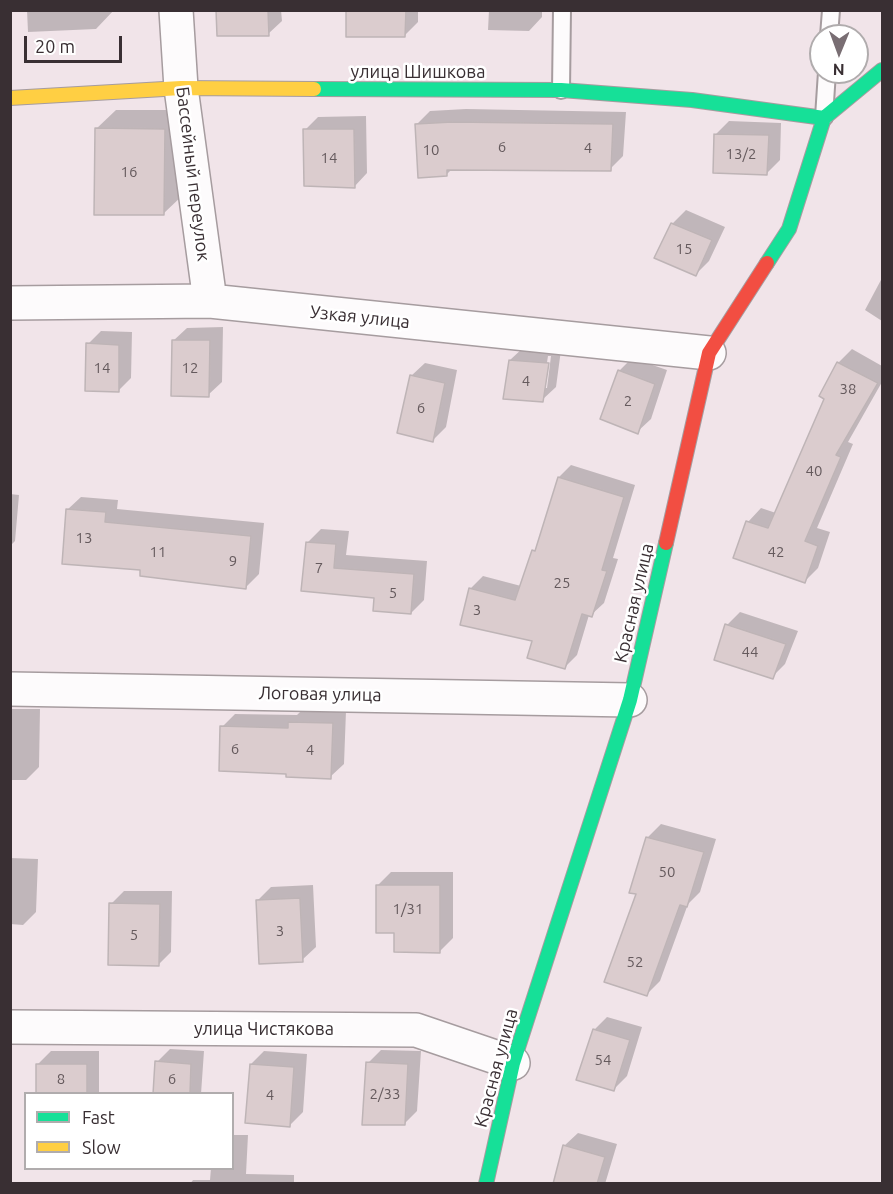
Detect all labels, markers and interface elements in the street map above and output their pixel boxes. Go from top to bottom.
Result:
scale bar [27,24,124,62]
north arrow [809,24,869,84]
text: 20 m [35,36,75,56]
street label: улица Шишкова [351,61,485,83]
text: N [833,61,845,79]
street label: Бассейный переулок [172,85,214,263]
house number: 6 [498,138,506,156]
house number: 4 [584,139,592,157]
house number: 10 [423,141,439,159]
house number: 13/2 [726,145,756,163]
house number: 14 [321,149,337,167]
house number: 16 [121,163,137,181]
house number: 15 [676,240,692,258]
street label: Узкая улица [309,301,411,333]
house number: 14 [94,359,110,377]
house number: 12 [182,359,198,377]
house number: 4 [522,372,530,390]
house number: 38 [840,380,856,398]
house number: 2 [624,392,632,410]
house number: 6 [417,399,425,417]
house number: 40 [806,462,822,480]
house number: 13 [76,529,92,547]
street label: Красная улица [610,541,658,665]
house number: 11 [150,543,166,561]
house number: 42 [768,543,784,561]
house number: 9 [229,552,237,570]
house number: 7 [315,559,323,577]
house number: 25 [554,574,570,592]
house number: 5 [389,584,397,602]
house number: 3 [473,601,481,619]
house number: 44 [742,643,758,661]
street label: Логовая улица [258,682,382,706]
house number: 6 [231,740,239,758]
house number: 4 [306,741,314,759]
house number: 50 [659,863,675,881]
house number: 1/31 [393,900,423,918]
house number: 3 [276,922,284,940]
house number: 5 [130,926,138,944]
house number: 52 [627,953,643,971]
street label: Красная улица [470,1006,522,1130]
street label: улица Чистякова [194,1018,334,1040]
house number: 54 [595,1051,611,1069]
house number: 8 [57,1070,65,1088]
house number: 6 [168,1070,176,1088]
house number: 2/33 [370,1085,400,1103]
house number: 4 [266,1086,274,1104]
legend [24,1092,234,1170]
text: Fast [82,1107,115,1127]
text: Slow [82,1137,121,1157]

